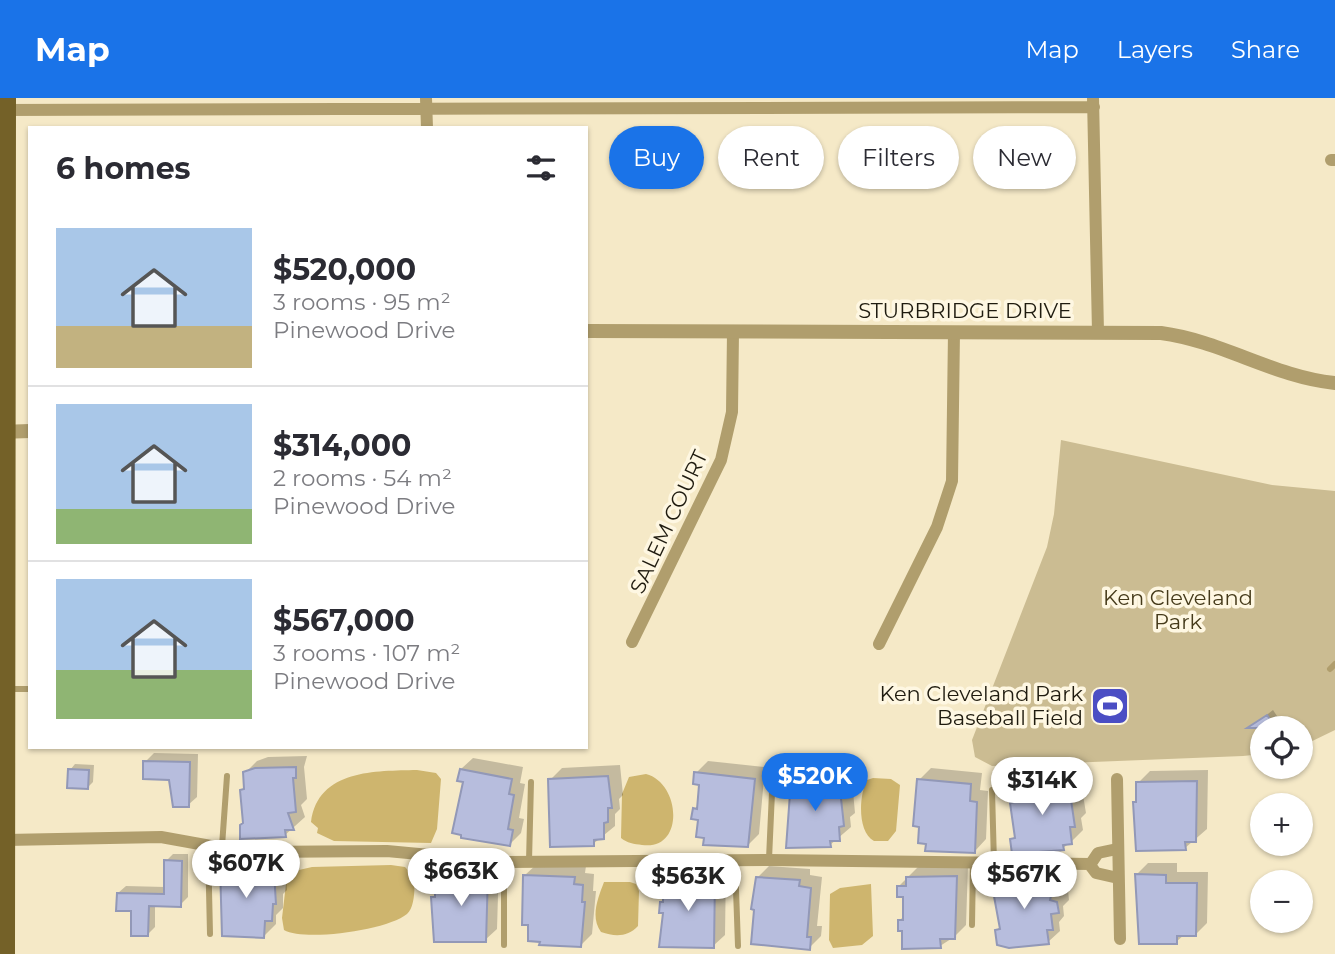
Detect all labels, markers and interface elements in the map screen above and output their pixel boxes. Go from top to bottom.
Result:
text: Map [35,29,110,69]
text: Map [1025,35,1079,64]
text: Layers [1117,35,1193,64]
text: Share [1231,35,1300,64]
chip: Buy [609,126,704,189]
chip: Rent [718,126,824,189]
chip: Filters [838,126,959,189]
chip: New [973,126,1076,189]
icon: filters [522,149,560,187]
text: 6 homes [56,150,191,187]
text: $520,000 [273,251,416,288]
icon: home [112,256,196,340]
text: 3 rooms · 95 m² [273,288,451,316]
street label: STURBRIDGE DRIVE [858,298,1072,323]
text: Pinewood Drive [273,316,456,344]
text: $314,000 [273,427,411,464]
icon: home [112,432,196,516]
street label: SALEM COURT [624,446,713,597]
text: 2 rooms · 54 m² [273,464,452,492]
text: Pinewood Drive [273,492,456,520]
park label: Ken Cleveland Park [1103,585,1253,634]
text: $567,000 [273,602,415,639]
icon: home [112,607,196,691]
text: 3 rooms · 107 m² [273,639,460,667]
text: Pinewood Drive [273,667,456,695]
place label: Ken Cleveland Park Baseball Field [879,681,1083,730]
sports icon: Ken Cleveland Park Baseball Field [1089,685,1131,727]
map controls [1250,716,1313,933]
button: locate [1250,716,1313,779]
pin: $520K [766,754,864,813]
pin: $314K [993,758,1091,817]
text: $520K [778,762,852,790]
text: $314K [1007,766,1077,794]
button: + [1250,793,1313,856]
pin: $607K [197,840,295,900]
pin: $663K [412,848,510,908]
text: $607K [208,849,284,877]
pin: $567K [975,852,1073,911]
pin: $563K [639,854,737,913]
text: $663K [424,857,498,885]
text: $567K [987,860,1061,888]
text: $563K [651,862,725,890]
button: − [1250,870,1313,933]

